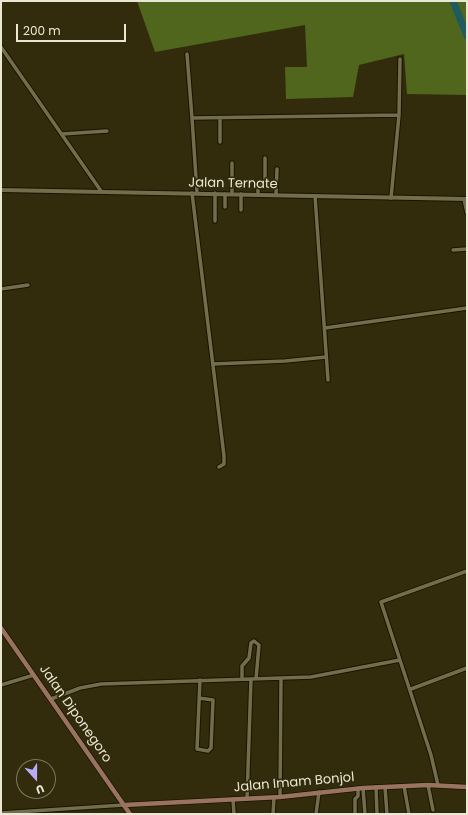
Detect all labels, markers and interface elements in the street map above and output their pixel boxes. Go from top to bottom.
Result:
scale bar [18,16,128,42]
text: 200 m [23,22,61,39]
street label: Jalan Ternate [188,175,278,193]
street label: Jalan Diponegoro [35,662,115,766]
north arrow [16,759,56,799]
street label: Jalan Imam Bonjol [233,770,355,796]
text: U [33,780,46,798]

